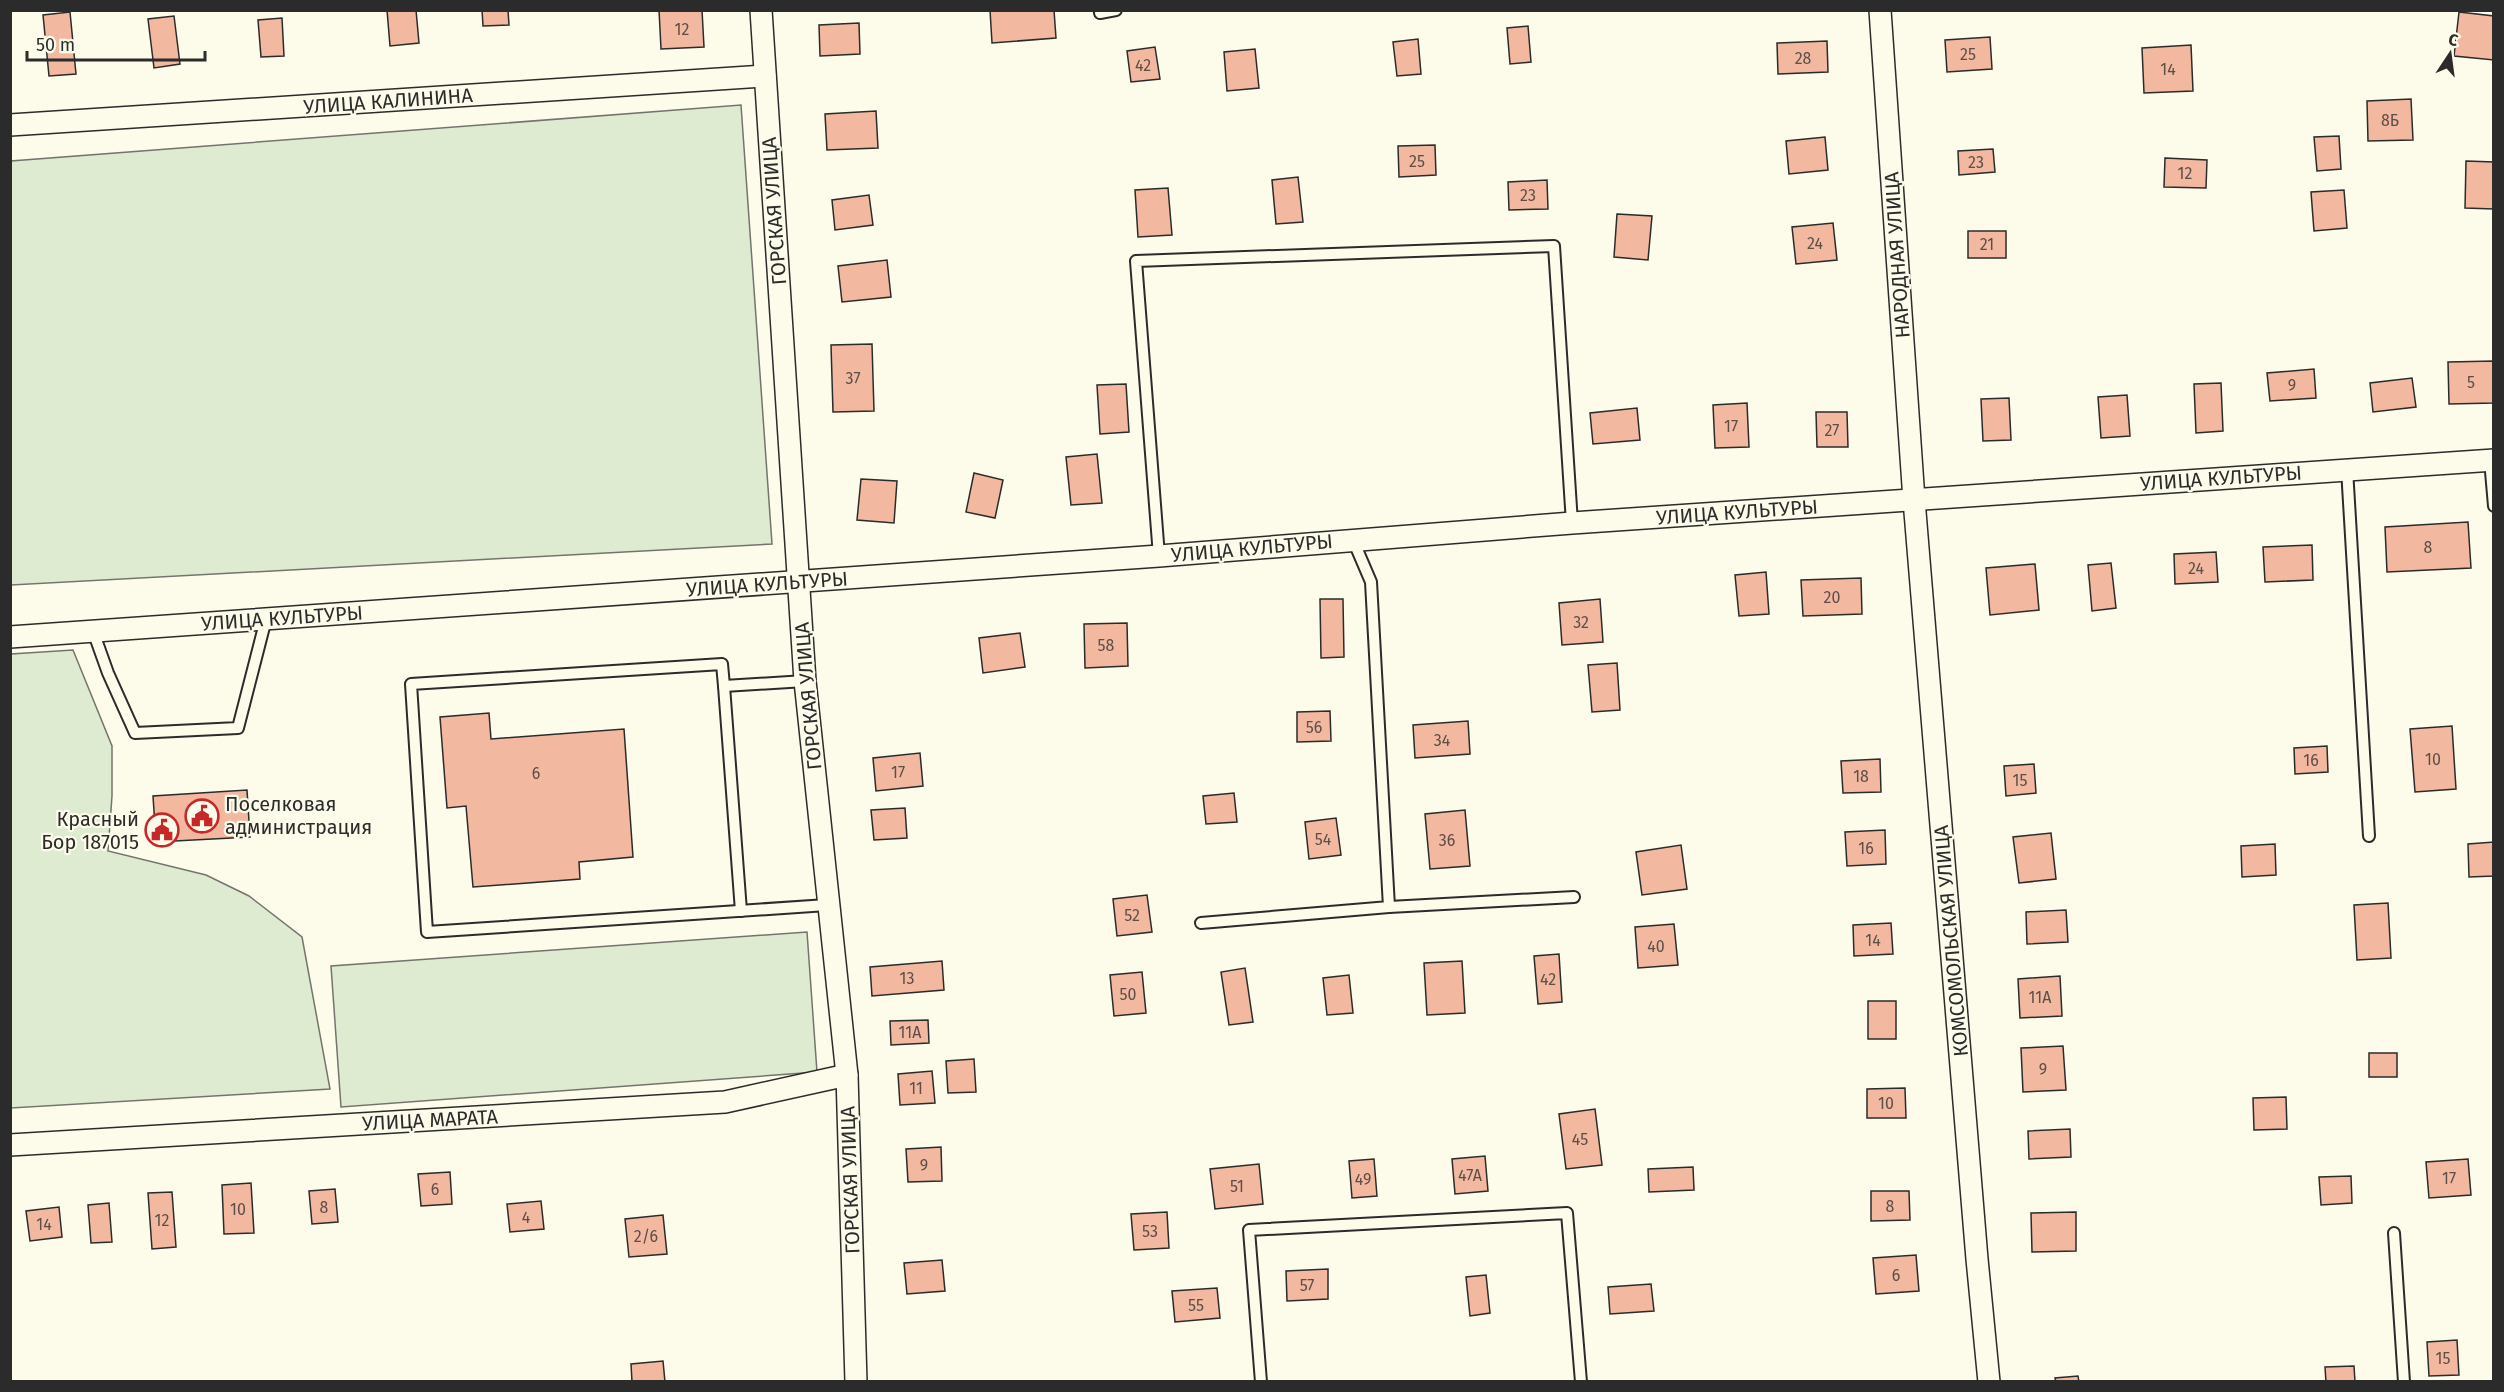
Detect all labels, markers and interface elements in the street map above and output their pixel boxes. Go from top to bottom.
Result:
house number: 12 [675,20,689,39]
scale bar [27,24,206,62]
north arrow [2420,24,2480,84]
text: С [2447,30,2461,50]
text: 50 m [36,34,75,56]
house number: 25 [1960,45,1976,64]
house number: 28 [1795,49,1812,68]
house number: 42 [1135,56,1151,75]
house number: 14 [2160,60,2176,79]
street label: УЛИЦА КАЛИНИНА [303,83,474,119]
house number: 8Б [2381,111,2399,130]
street label: ГОРСКАЯ УЛИЦА [757,136,791,286]
house number: 25 [1409,152,1425,171]
house number: 23 [1968,153,1984,172]
house number: 12 [2178,164,2192,183]
street label: НАРОДНАЯ УЛИЦА [1879,170,1915,339]
house number: 23 [1520,186,1536,205]
house number: 24 [1807,234,1823,253]
house number: 21 [1980,235,1994,254]
house number: 37 [845,369,861,388]
house number: 5 [2467,373,2475,392]
house number: 9 [2288,376,2296,395]
house number: 17 [1724,417,1738,436]
house number: 27 [1825,421,1839,440]
street label: УЛИЦА КУЛЬТУРЫ [2139,460,2303,496]
street label: УЛИЦА КУЛЬТУРЫ [1655,494,1819,530]
street label: УЛИЦА КУЛЬТУРЫ [1170,529,1334,567]
house number: 8 [2424,538,2433,557]
house number: 24 [2188,559,2204,578]
street label: УЛИЦА КУЛЬТУРЫ [685,566,849,602]
house number: 20 [1824,588,1840,607]
street label: УЛИЦА КУЛЬТУРЫ [200,600,364,636]
house number: 32 [1573,613,1589,632]
street label: ГОРСКАЯ УЛИЦА [790,621,826,771]
house number: 58 [1098,636,1115,655]
house number: 56 [1306,718,1322,737]
house number: 34 [1434,731,1451,750]
house number: 10 [2425,750,2441,769]
house number: 16 [2303,751,2319,770]
house number: 17 [891,763,905,782]
house number: 6 [532,764,540,783]
house number: 18 [1853,767,1869,786]
house number: 15 [2013,771,2027,790]
place label: Поселковая администрация [225,792,372,839]
public building icon: Поселковая администрация [184,798,220,834]
place label: Красный Бор 187015 [41,807,139,854]
public building icon: Красный Бор 187015 [144,812,180,848]
street label: КОМСОМОЛЬСКАЯ УЛИЦА [1929,824,1973,1058]
house number: 54 [1315,830,1332,849]
house number: 36 [1439,831,1455,850]
house number: 16 [1858,839,1874,858]
house number: 52 [1124,906,1140,925]
house number: 14 [1865,931,1881,950]
house number: 40 [1647,937,1665,956]
house number: 13 [900,969,914,988]
house number: 42 [1540,970,1556,989]
house number: 50 [1120,985,1137,1004]
house number: 11А [2029,988,2052,1007]
house number: 11А [899,1023,922,1042]
house number: 9 [2039,1060,2047,1079]
house number: 11 [909,1079,923,1098]
house number: 10 [1878,1094,1894,1113]
street label: УЛИЦА МАРАТА [361,1104,499,1136]
street label: ГОРСКАЯ УЛИЦА [835,1105,865,1254]
house number: 45 [1572,1130,1588,1149]
house number: 9 [920,1156,928,1175]
house number: 47А [1458,1166,1483,1185]
house number: 17 [2442,1169,2456,1188]
house number: 49 [1355,1170,1371,1189]
house number: 51 [1230,1177,1244,1196]
house number: 6 [431,1180,439,1199]
house number: 8 [1886,1197,1895,1216]
house number: 8 [320,1198,329,1217]
house number: 10 [230,1200,246,1219]
house number: 4 [522,1208,531,1227]
house number: 12 [155,1211,169,1230]
house number: 14 [36,1215,52,1234]
house number: 53 [1142,1222,1158,1241]
house number: 2/6 [634,1227,658,1246]
house number: 6 [1892,1266,1900,1285]
house number: 57 [1300,1276,1314,1295]
house number: 55 [1188,1296,1204,1315]
house number: 15 [2436,1349,2450,1368]

